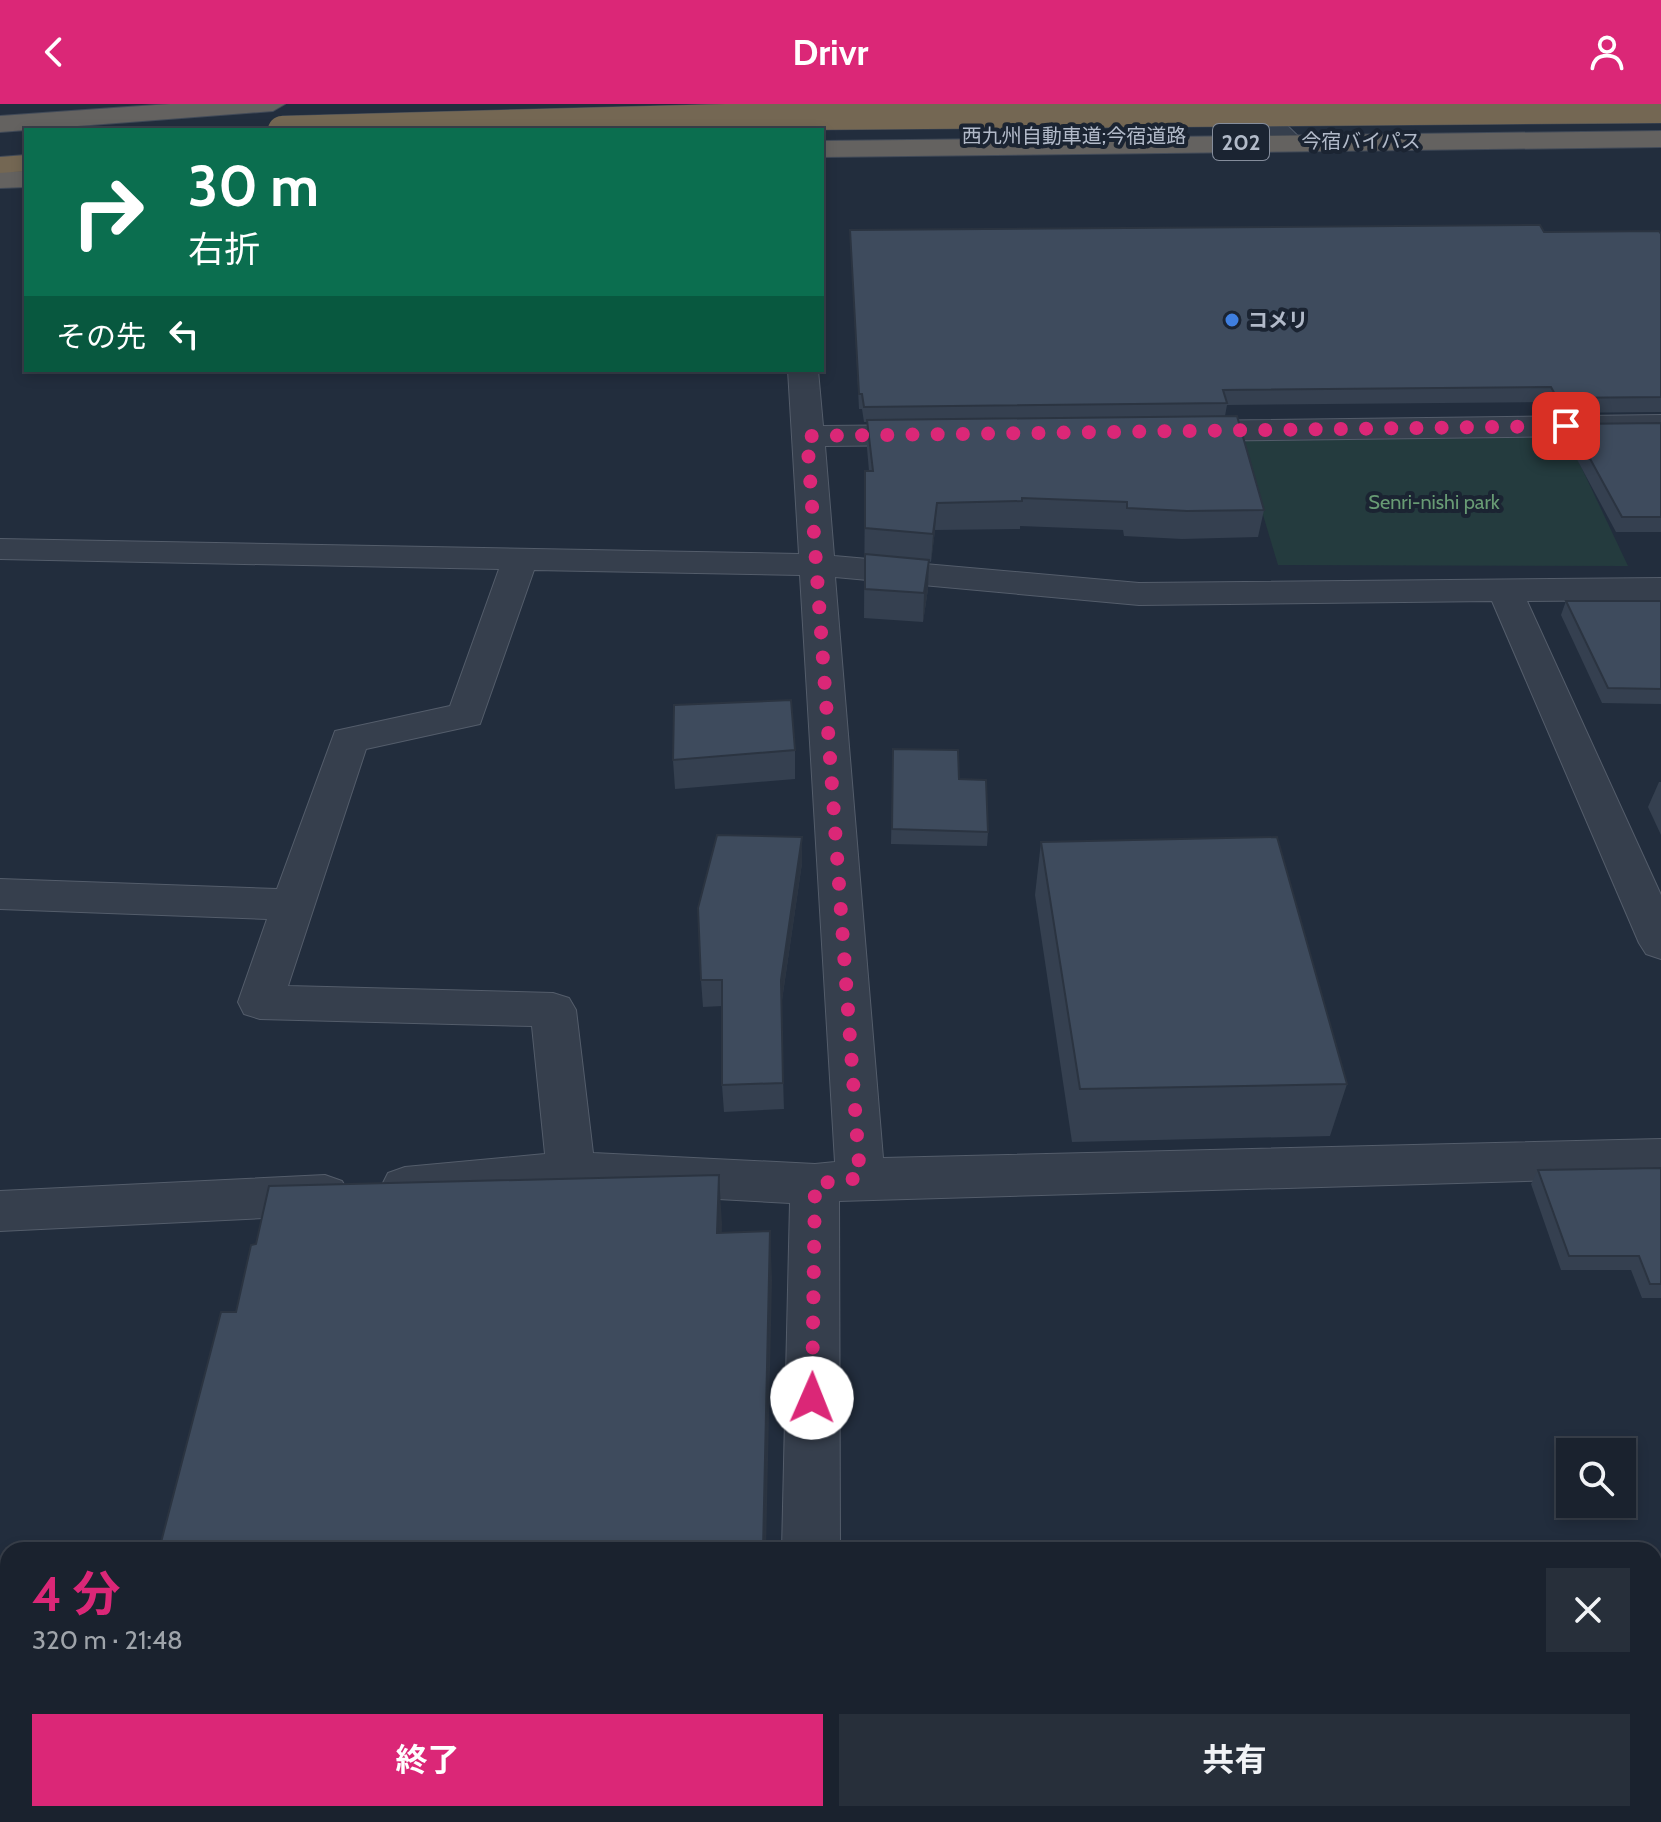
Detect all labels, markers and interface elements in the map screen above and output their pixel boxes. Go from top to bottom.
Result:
icon: back [32,30,76,74]
text: Drivr [793,30,868,74]
icon: person [1585,30,1629,74]
street label: 西九州自動車道;今宿道路 [962,124,1186,148]
road number: 202 [1213,124,1269,160]
street label: 今宿バイパス [1301,129,1421,153]
text: 30 m [188,152,319,220]
icon: right [56,160,160,264]
text: 右折 [188,227,260,271]
place label: コメリ [1248,308,1308,332]
marker: コメリ [1223,311,1241,329]
icon: left [162,312,206,356]
text: その先 [56,318,146,355]
pin [1532,392,1600,460]
icon: arrive [1544,404,1588,448]
park label: Senri-nishi park [1368,490,1500,514]
position arrow [770,1356,854,1440]
map controls [1556,1438,1636,1518]
button: search [1556,1438,1636,1518]
text: 4 分 [32,1565,121,1623]
button: close [1546,1568,1630,1652]
text: 320 m · 21:48 [32,1624,183,1656]
button: 終了 [32,1714,823,1806]
button: 共有 [839,1714,1630,1806]

